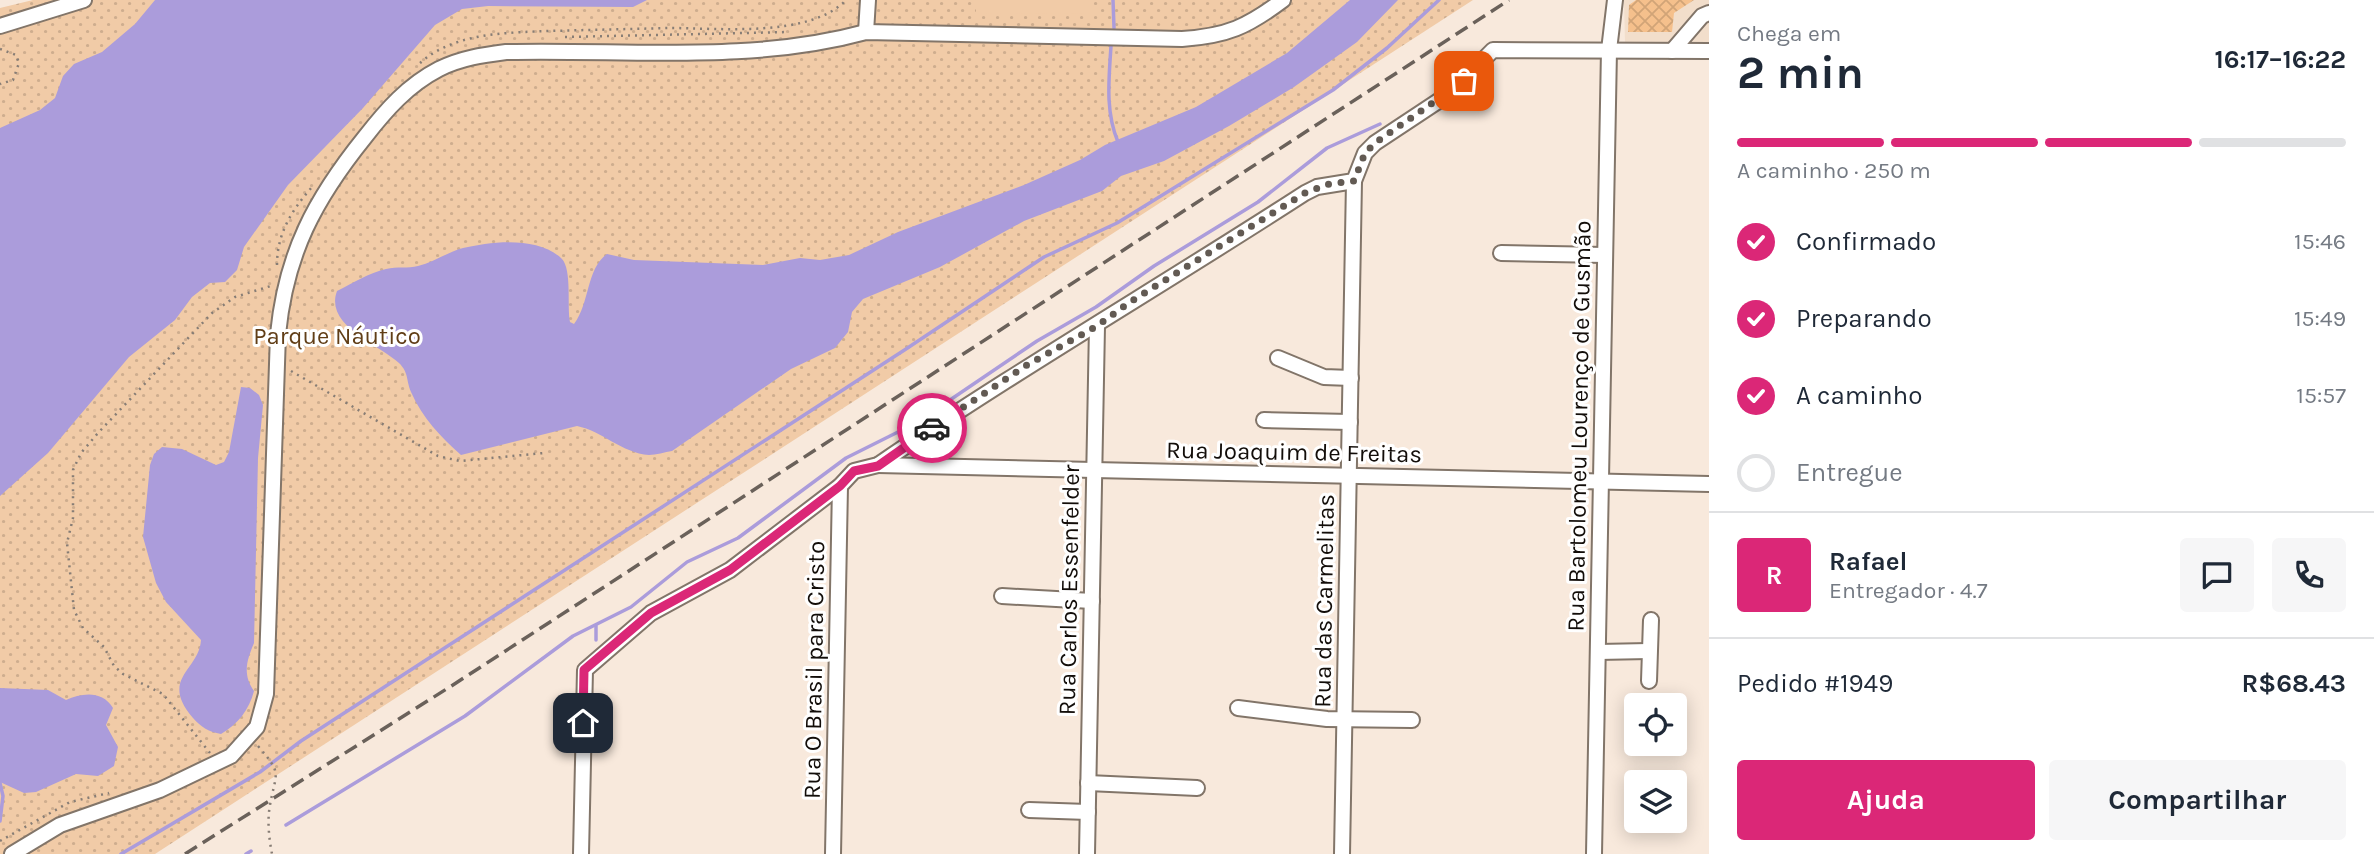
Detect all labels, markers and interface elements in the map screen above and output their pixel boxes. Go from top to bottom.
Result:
text: Chega em [1737,20,1841,47]
text: 16:17–16:22 [2215,44,2346,75]
text: 2 min [1737,46,1864,100]
pin [1434,51,1494,111]
icon: bag [1445,62,1483,100]
text: A caminho · 250 m [1737,157,1931,184]
street label: Rua Bartolomeu Lourenço de Gusmão [1561,220,1597,632]
icon: check [1737,223,1775,261]
text: Confirmado [1796,226,1936,257]
text: 15:46 [2294,228,2346,255]
icon: check [1737,300,1775,338]
text: Preparando [1796,303,1932,334]
text: 15:49 [2294,305,2346,332]
park label: Parque Náutico [253,322,421,350]
icon: check [1737,377,1775,415]
text: A caminho [1796,380,1923,411]
text: 15:57 [2296,382,2346,409]
courier [897,393,967,463]
icon: car [913,409,951,447]
street label: Rua Joaquim de Freitas [1166,436,1422,468]
text: Entregue [1796,457,1903,488]
street label: Rua Carlos Essenfelder [1053,464,1085,716]
street label: Rua das Carmelitas [1308,494,1340,708]
button: chat [2180,538,2254,612]
button: phone [2272,538,2346,612]
street label: Rua O Brasil para Cristo [798,541,830,799]
text: Rafael [1829,546,1907,577]
text: R [1766,560,1782,591]
text: Entregador · 4.7 [1829,577,1988,604]
text: Pedido #1949 [1737,668,1893,699]
text: R$68.43 [2242,668,2346,699]
pin [553,693,613,753]
map controls [1624,693,1687,833]
button: locate [1624,693,1687,756]
icon: home [564,704,602,742]
button: Ajuda [1737,760,2035,840]
button: Compartilhar [2049,760,2346,840]
button: layers [1624,770,1687,833]

